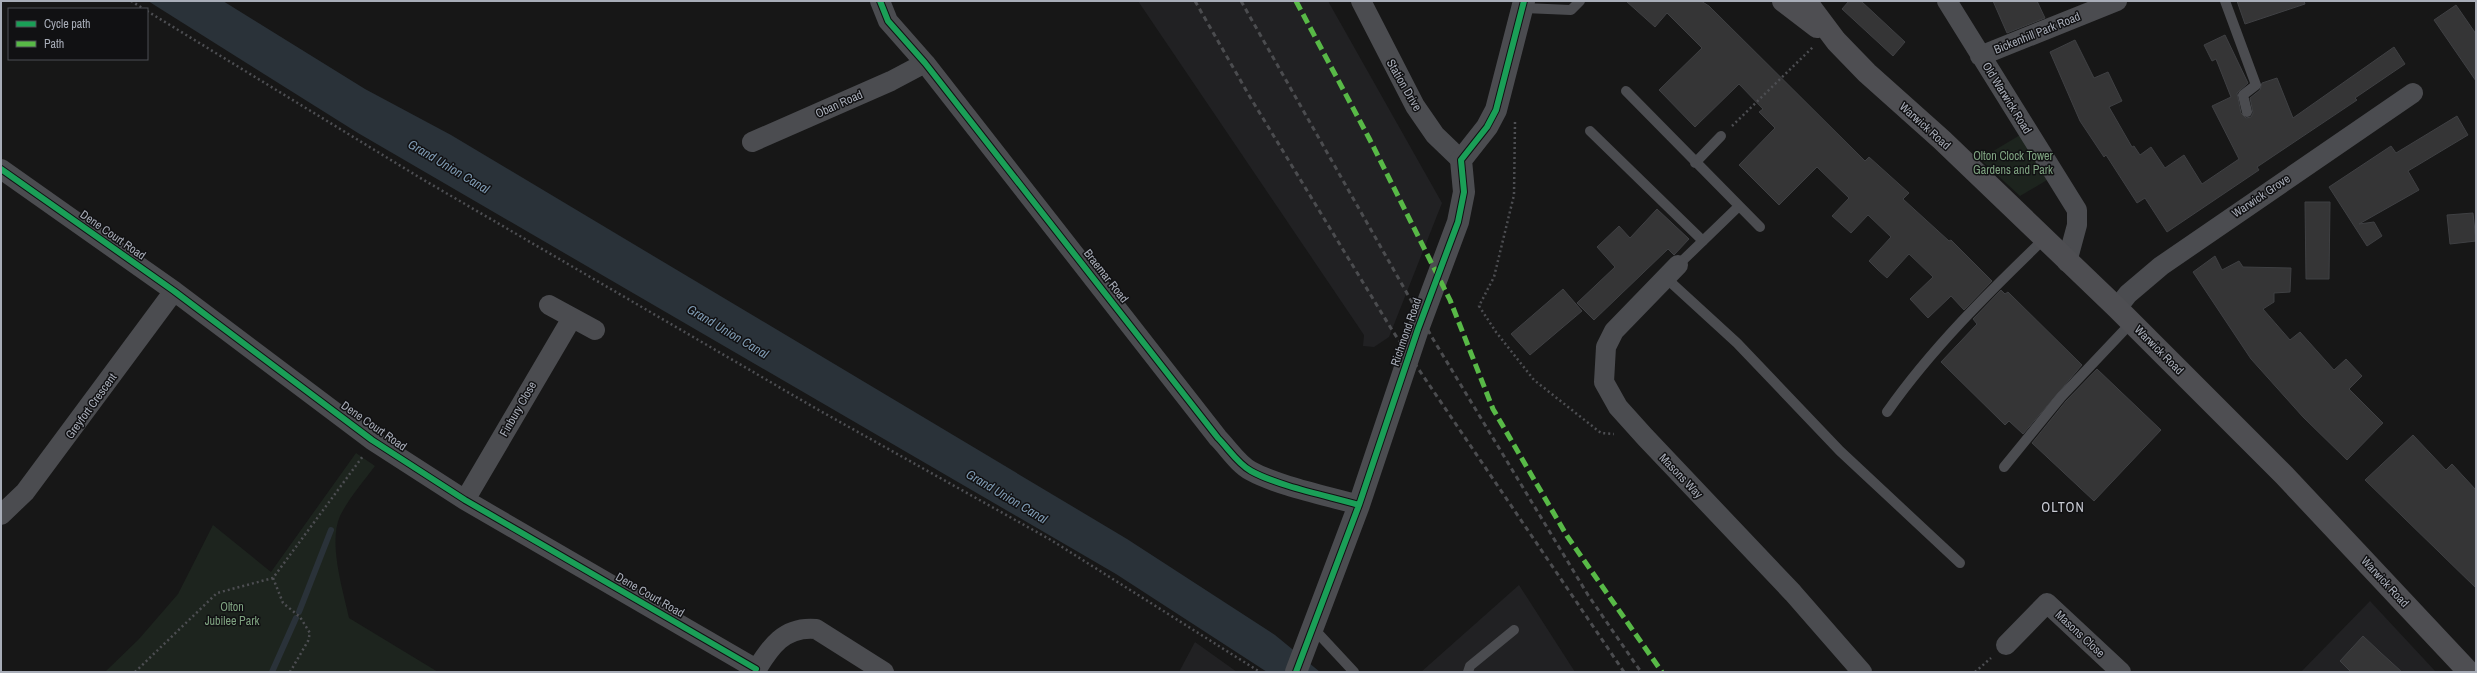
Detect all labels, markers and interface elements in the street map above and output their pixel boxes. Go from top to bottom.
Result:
legend [8,8,148,60]
street label: Bickenhill Park Road [1991,8,2083,58]
text: Cycle path [44,16,91,32]
text: Path [44,36,64,52]
street label: Station Drive [1383,56,1425,114]
street label: Old Warwick Road [1979,59,2035,137]
street label: Oban Road [813,86,865,122]
street label: Warwick Road [1896,99,1954,153]
water label: Grand Union Canal [405,135,493,198]
park label: Olton Clock Tower Gardens and Park [1973,148,2054,178]
street label: Warwick Grove [2229,171,2293,221]
street label: Dene Court Road [77,206,149,264]
street label: Braemar Road [1080,246,1132,306]
street label: Richmond Road [1387,296,1425,368]
water label: Grand Union Canal [684,300,772,363]
street label: Warwick Road [2131,322,2187,378]
street label: Greyfort Crescent [62,370,120,442]
street label: Finbury Close [496,378,540,440]
street label: Dene Court Road [338,397,410,455]
street label: Masons Way [1656,450,1706,502]
water label: Grand Union Canal [963,465,1051,528]
district label: OLTON [2041,498,2085,516]
street label: Warwick Road [2357,553,2413,611]
street label: Dene Court Road [613,569,687,621]
park label: Olton Jubilee Park [205,599,259,629]
street label: Masons Close [2052,607,2108,661]

